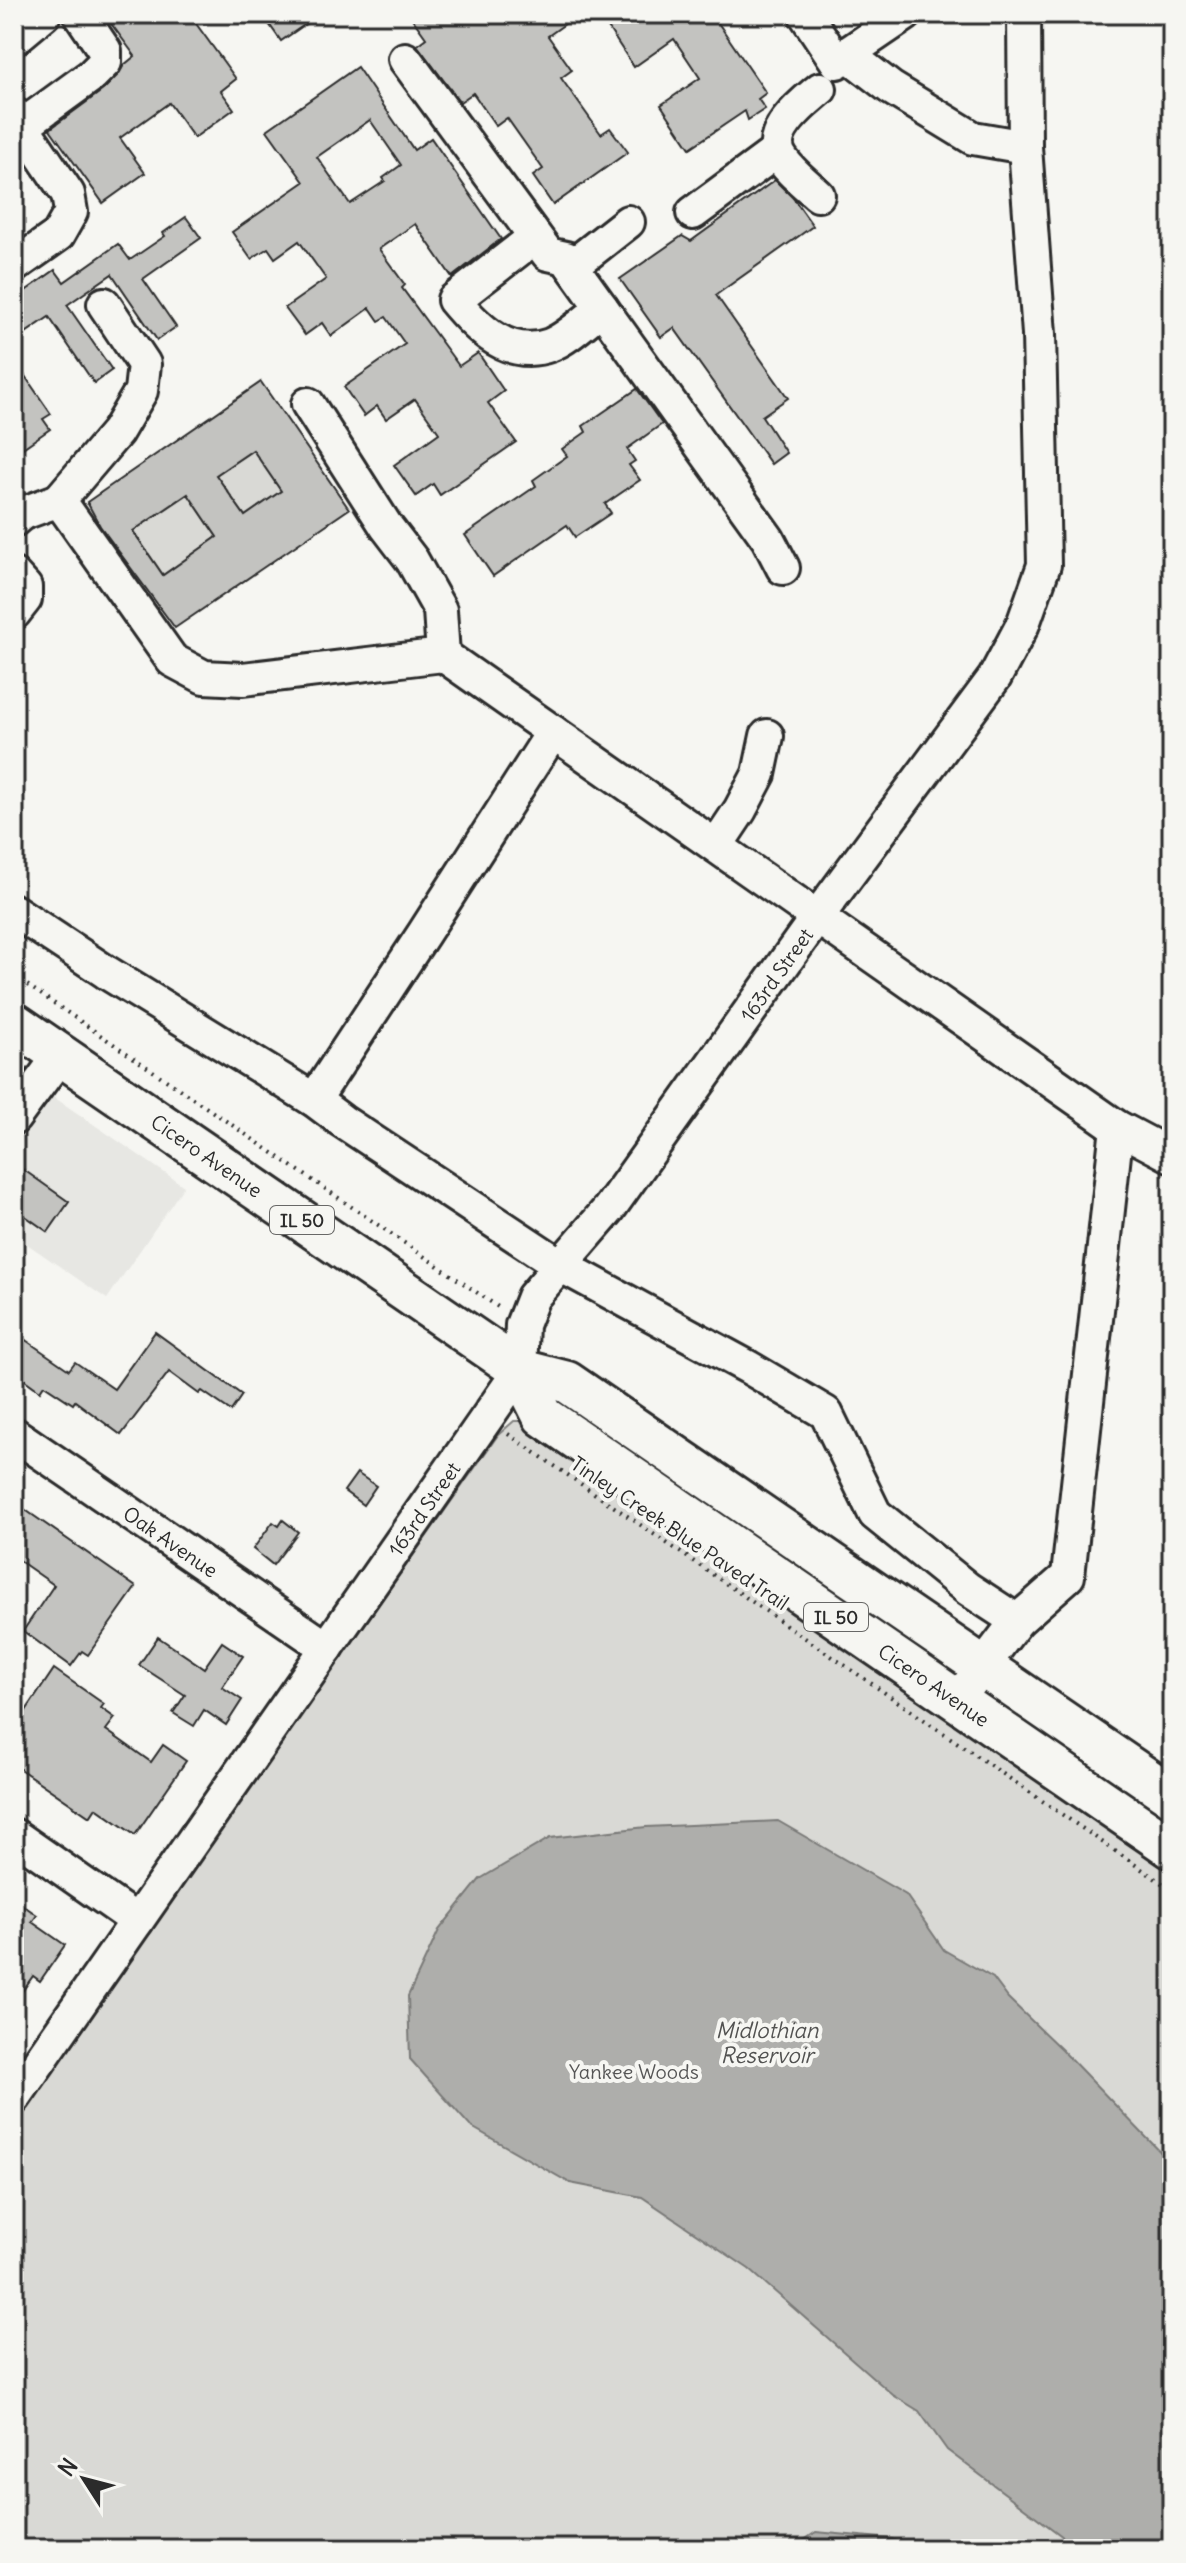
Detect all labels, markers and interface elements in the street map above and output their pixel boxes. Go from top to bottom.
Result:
street label: 163rd Street [734,923,818,1026]
street label: Cicero Avenue [147,1108,267,1202]
road number: IL 50 [270,1206,334,1234]
street label: Tinley Creek Blue Paved Trail [566,1451,794,1615]
street label: 163rd Street [382,1456,465,1560]
street label: Oak Avenue [119,1500,223,1582]
road number: IL 50 [804,1603,868,1631]
street label: Cicero Avenue [874,1638,995,1732]
water label: Midlothian Reservoir [715,2016,820,2069]
park label: Yankee Woods [569,2059,699,2084]
north arrow [44,2439,124,2519]
text: N [52,2453,84,2482]

